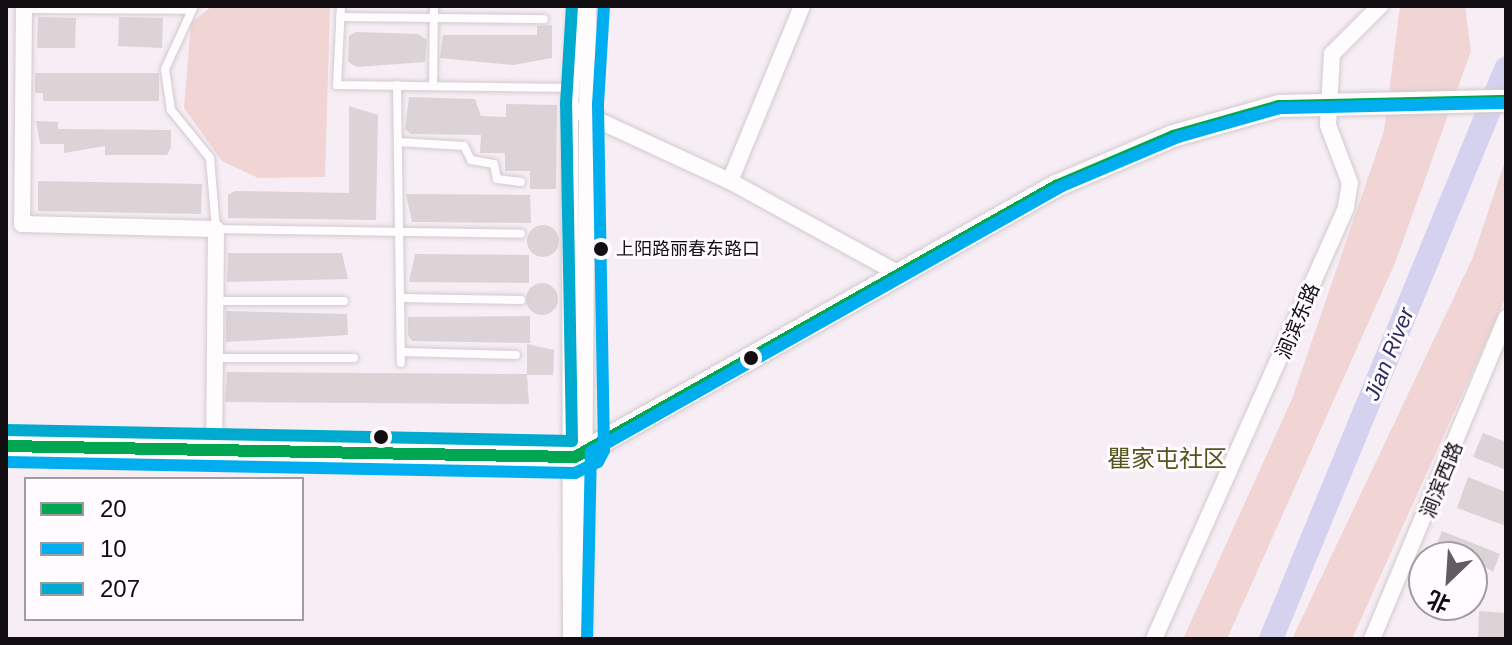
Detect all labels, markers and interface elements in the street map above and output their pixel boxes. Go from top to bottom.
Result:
place label: 上阳路丽春东路口 [616,238,760,260]
marker: 上阳路丽春东路口 [593,241,609,257]
street label: 涧滨东路 [1271,279,1325,363]
water label: Jian River [1358,304,1420,404]
unlabelled marker [743,350,759,366]
unlabelled marker [373,429,389,445]
street label: 涧滨西路 [1416,438,1468,522]
district label: 瞿家屯社区 [1107,445,1227,473]
legend [24,477,304,621]
text: 20 [100,495,127,522]
text: 10 [100,535,127,562]
north arrow [1408,541,1488,621]
text: 207 [100,575,140,602]
text: 北 [1423,585,1454,617]

